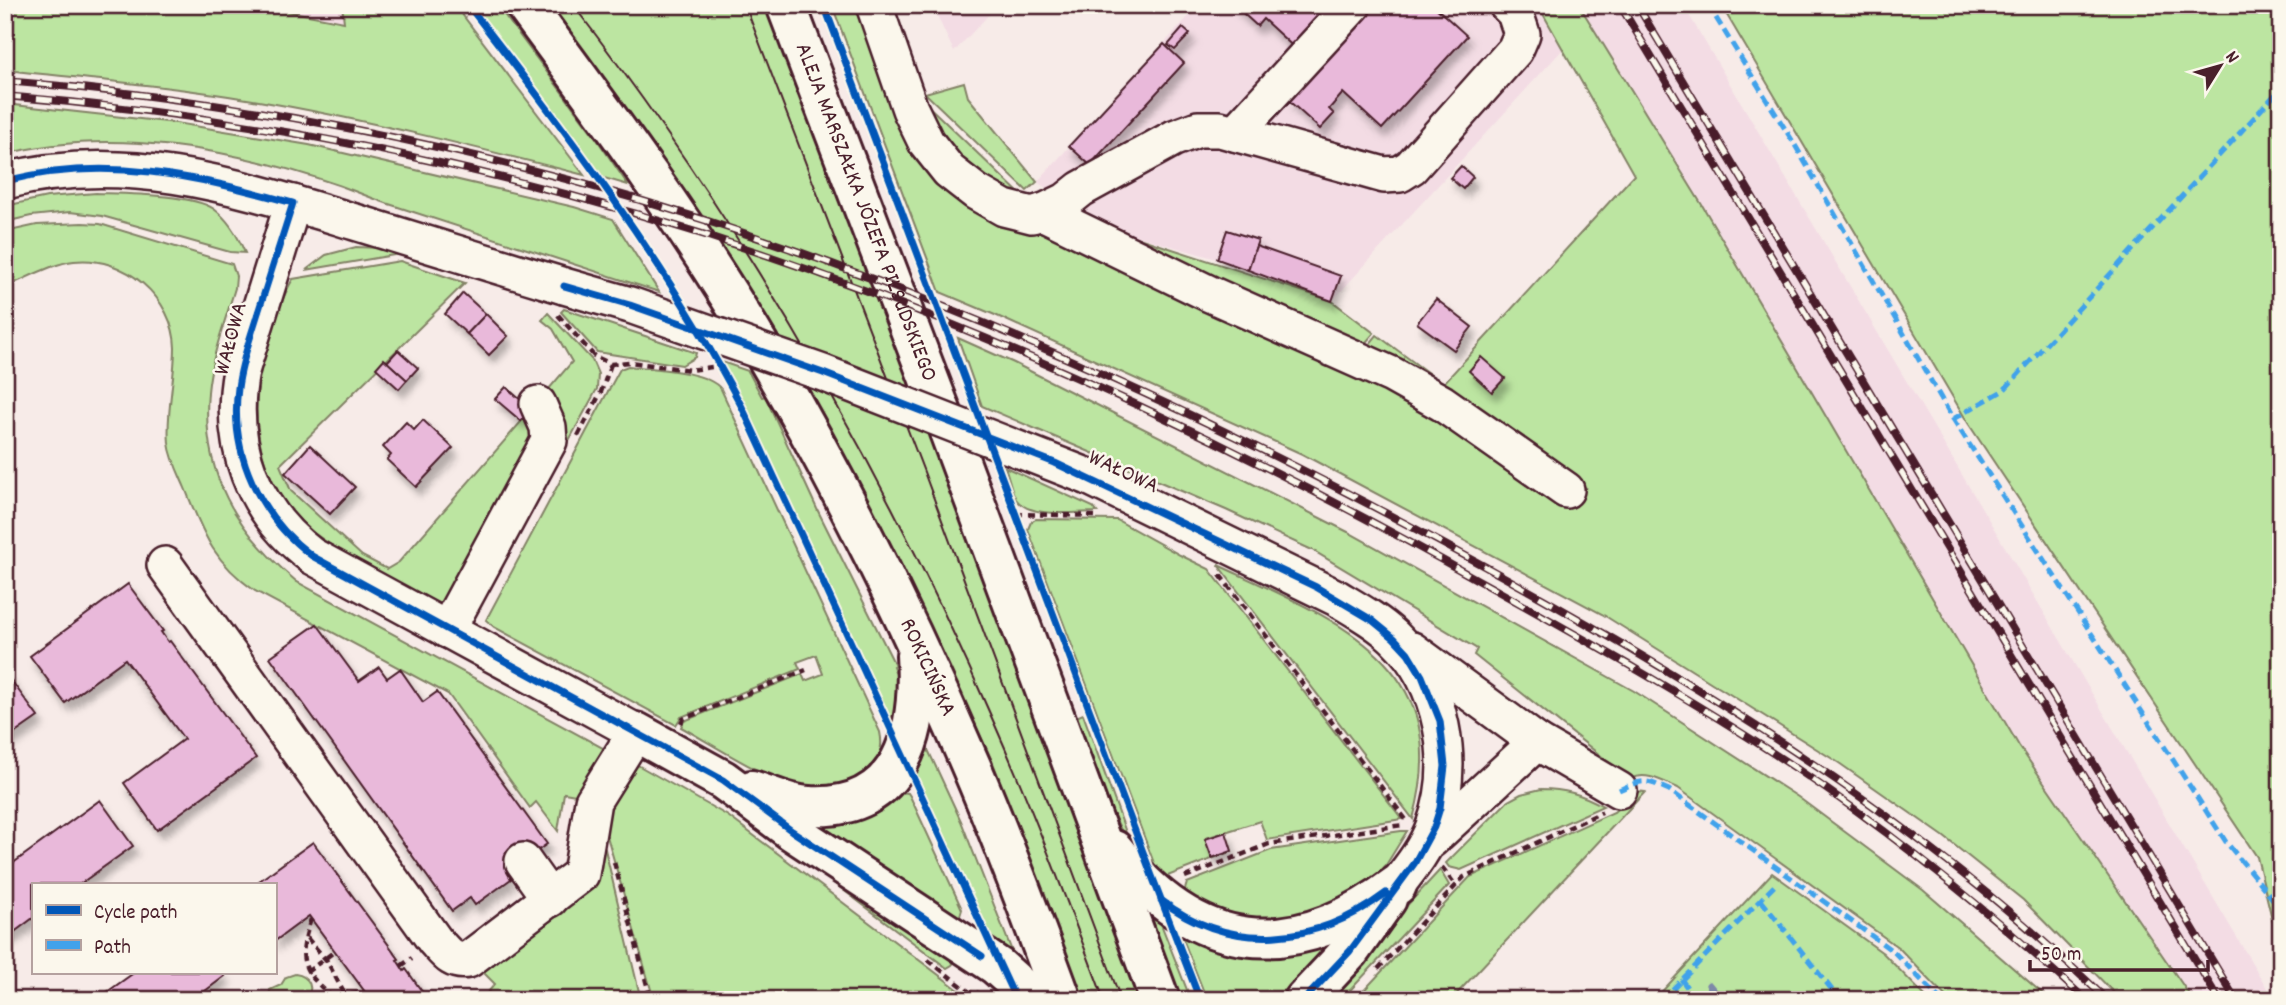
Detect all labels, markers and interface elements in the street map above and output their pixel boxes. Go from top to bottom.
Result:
north arrow [2184,32,2254,102]
street label: ALEJA MARSZAŁKA JÓZEFA PIŁSUDSKIEGO [786,38,945,387]
text: N [2217,46,2244,70]
street label: WAŁOWA [206,299,258,379]
street label: WAŁOWA [1082,442,1164,504]
street label: ROKICIŃSKA [890,613,964,722]
legend [32,883,276,974]
text: Cycle path [94,899,177,929]
scale bar [2030,928,2209,972]
text: Path [94,934,131,964]
text: 50 m [2041,941,2081,971]

